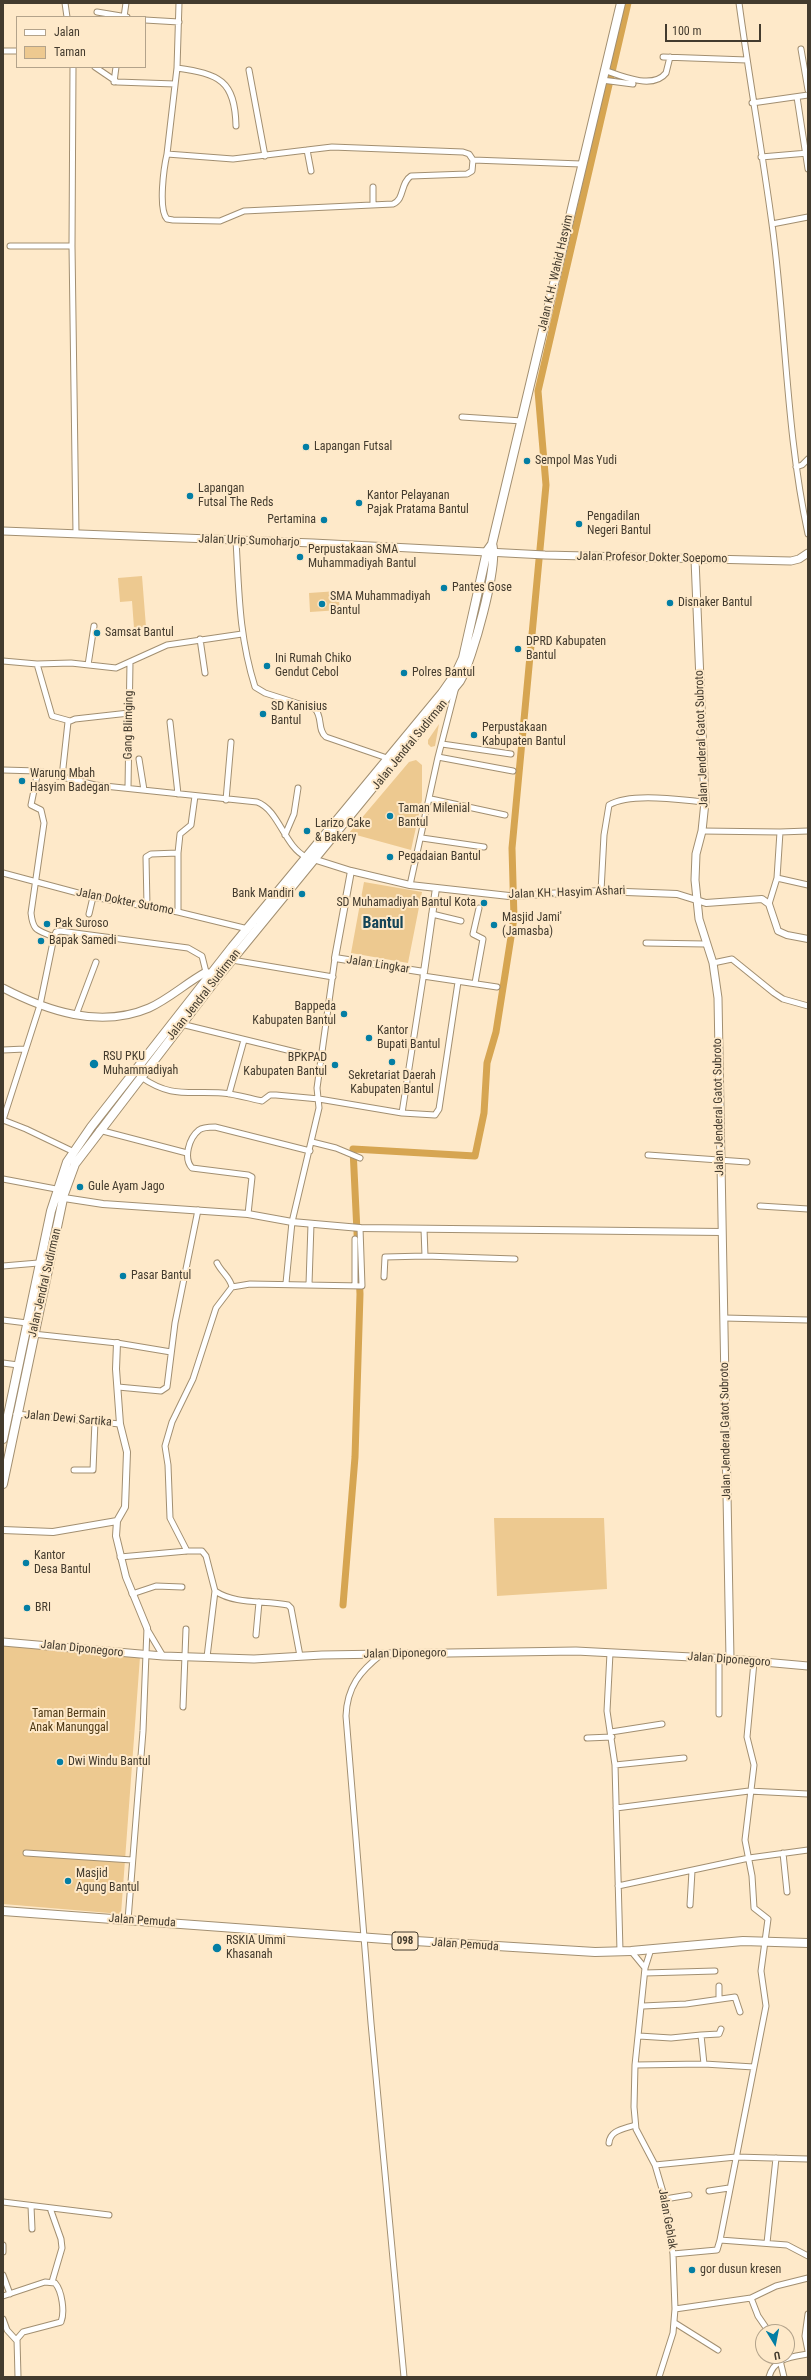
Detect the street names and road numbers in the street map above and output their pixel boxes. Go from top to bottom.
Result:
street label: Jalan K.H. Wahid Hasyim [536,213,576,333]
street label: Jalan Urip Sumoharjo [198,532,300,550]
street label: Jalan Profesor Dokter Soepomo [577,549,727,567]
street label: Jalan Jenderal Gatot Subroto [692,670,712,808]
street label: Gang Blimging [121,690,137,760]
street label: Jalan Jendral Sudirman [369,697,451,793]
street label: Jalan KH. Hasyim Ashari [508,884,626,902]
street label: Jalan Dokter Sutomo [75,885,175,919]
street label: Jalan Jendral Sudirman [164,947,244,1043]
street label: Jalan Lingkar [345,953,411,977]
street label: Jalan Jenderal Gatot Subroto [711,1038,727,1176]
street label: Jalan Jendral Sudirman [25,1227,65,1339]
street label: Jalan Jenderal Gatot Subroto [718,1362,734,1500]
street label: Jalan Dewi Sartika [24,1408,112,1430]
street label: Jalan Diponegoro [40,1637,124,1661]
street label: Jalan Diponegoro [363,1646,447,1662]
street label: Jalan Diponegoro [687,1650,771,1670]
street label: Jalan Pemuda [108,1911,176,1931]
road number: 098 [392,1932,418,1950]
street label: Jalan Pemuda [431,1935,499,1955]
street label: Jalan Geblak [655,2188,679,2250]

